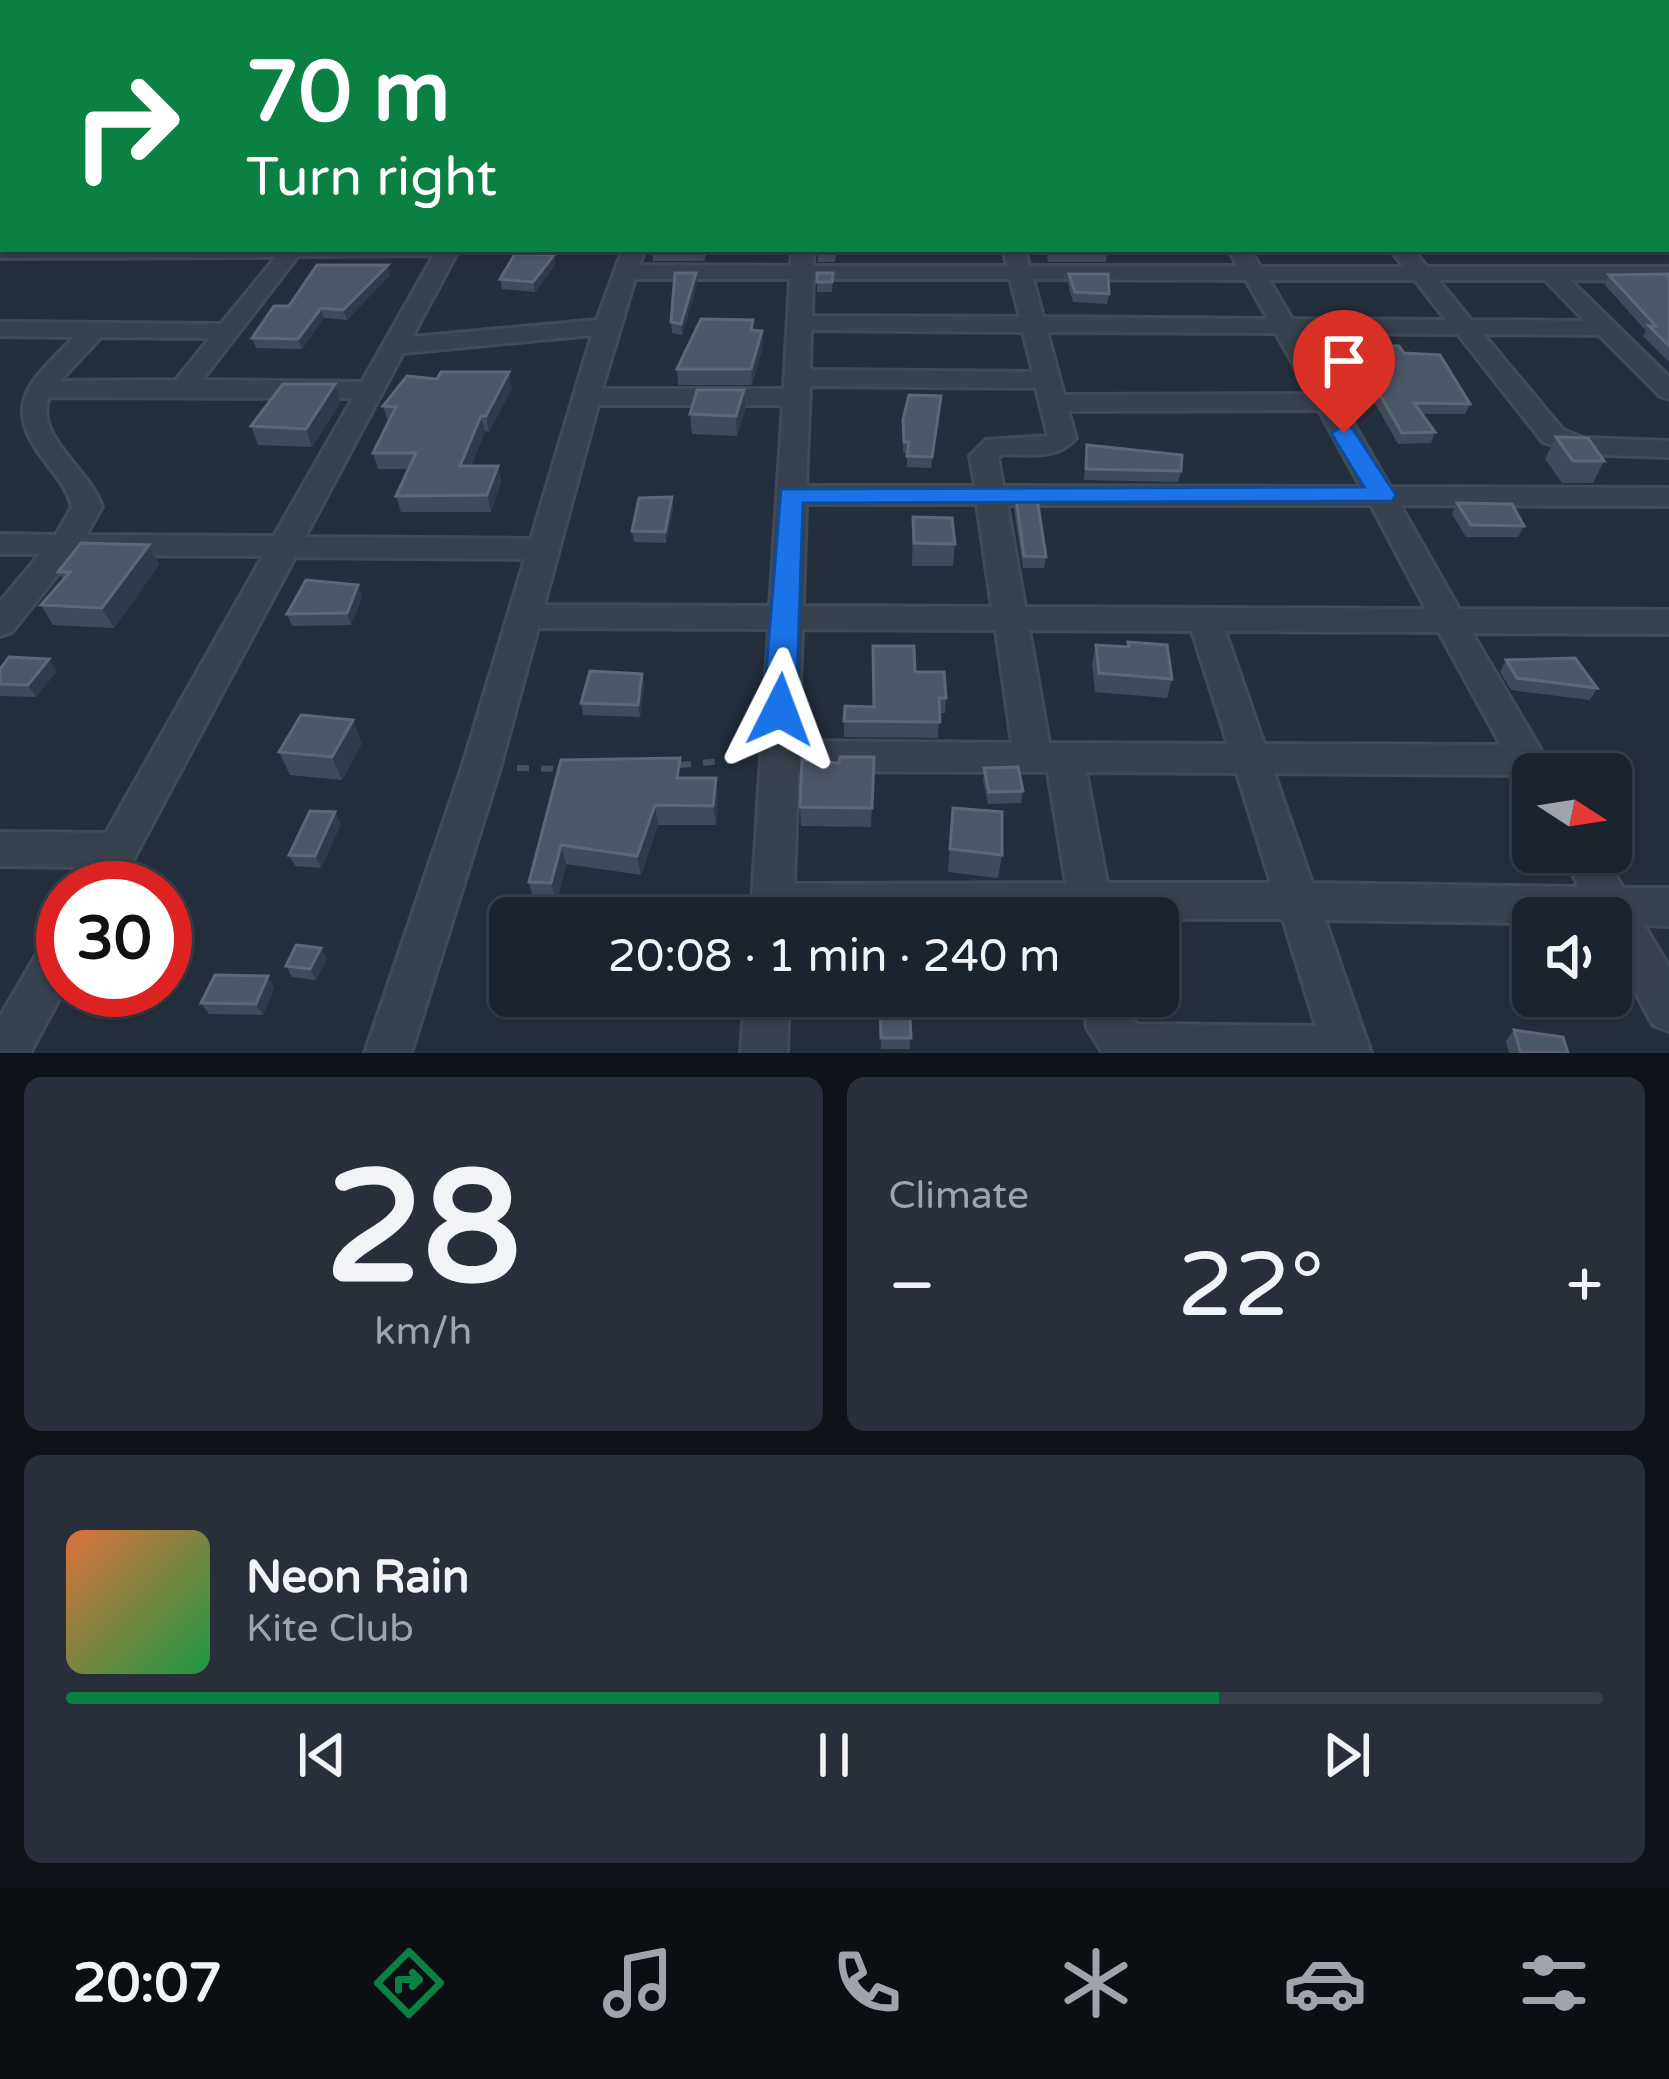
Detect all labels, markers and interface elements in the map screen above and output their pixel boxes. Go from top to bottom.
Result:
text: 70 m [246,43,450,144]
icon: right [48,48,204,204]
text: Turn right [246,145,497,210]
pin [1293,310,1395,433]
icon: arrive [1311,328,1377,394]
position arrow [717,647,843,773]
north arrow [1512,753,1632,873]
map controls [1512,753,1632,1017]
speed limit sign: 30 [36,861,192,1017]
button: sound [1512,897,1632,1017]
text: 20:08 · 1 min · 240 m [608,930,1060,984]
text: 28 [325,1136,521,1324]
text: Climate [889,1172,1029,1219]
text: 22° [1177,1232,1324,1341]
text: − [889,1246,936,1326]
text: + [1566,1246,1603,1326]
text: km/h [374,1308,472,1355]
text: Neon Rain [246,1551,469,1605]
text: Kite Club [246,1605,414,1652]
icon: previous [289,1722,355,1788]
icon: pause [801,1722,867,1788]
icon: next [1314,1722,1380,1788]
icon: directions [367,1941,451,2025]
icon: music [596,1941,680,2025]
icon: phone [825,1941,909,2025]
icon: climate [1054,1941,1138,2025]
icon: car [1283,1941,1367,2025]
icon: filters [1512,1941,1596,2025]
text: 20:07 [73,1951,222,2016]

